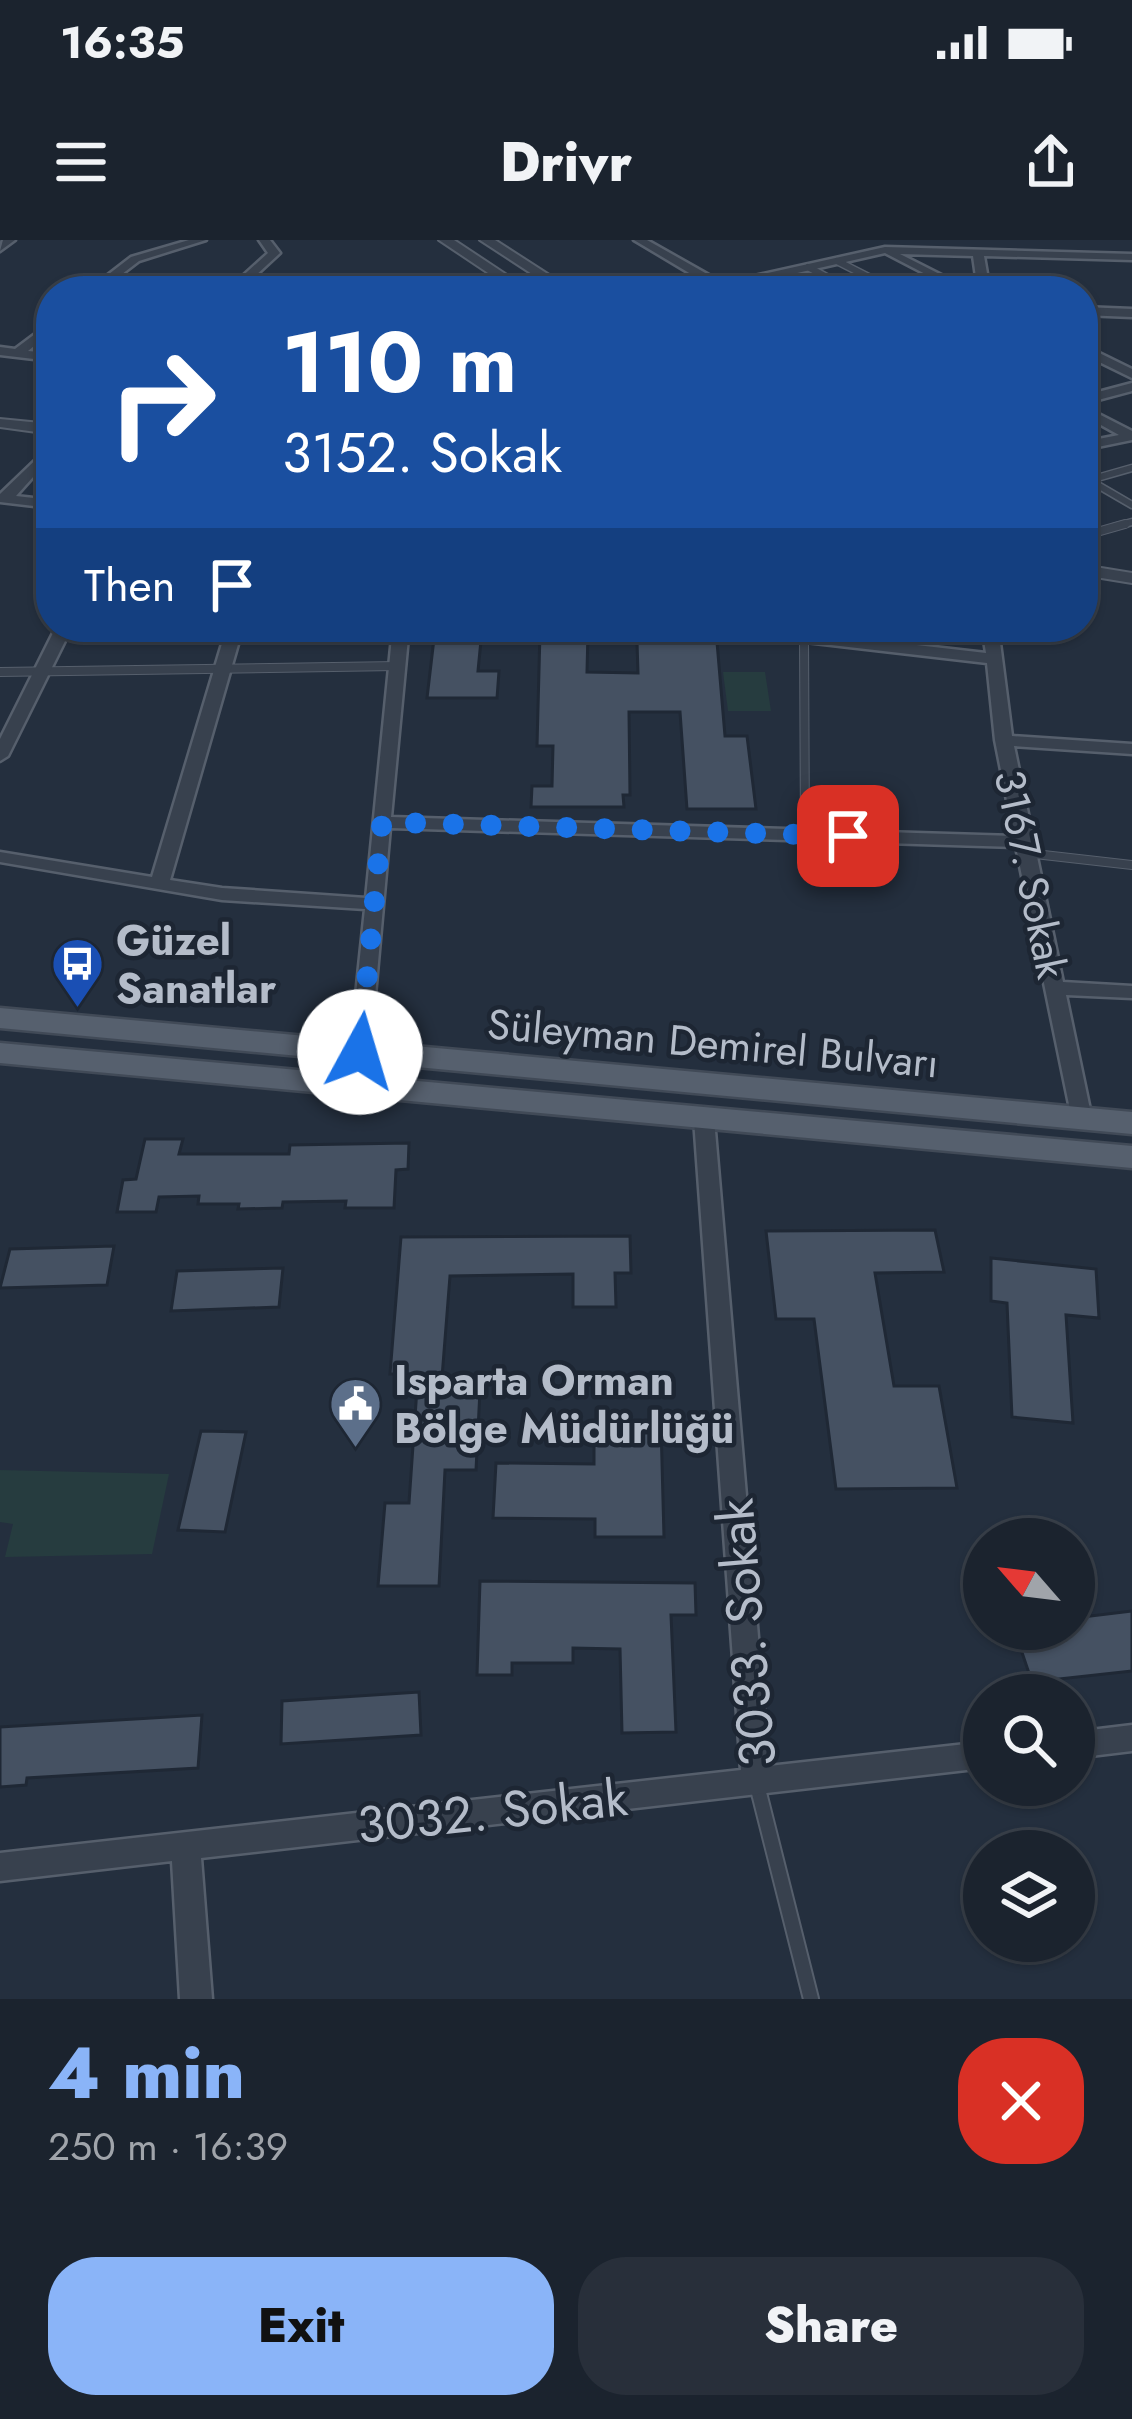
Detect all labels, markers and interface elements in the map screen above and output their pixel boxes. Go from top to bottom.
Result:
text: 16:35 [60,10,184,75]
text: Drivr [500,123,632,201]
icon: menu [48,129,114,195]
icon: share [1018,129,1084,195]
text: 110 m [282,302,517,424]
icon: right [84,324,240,480]
text: 3152. Sokak [282,414,562,492]
icon: arrive [199,552,265,618]
text: Then [84,553,175,618]
street label: 3167. Sokak [979,764,1083,985]
pin [797,785,899,887]
icon: arrive [815,803,881,869]
place label: Güzel Sanatlar [116,910,277,1019]
bus stop icon: Güzel Sanatlar [49,936,105,1010]
position arrow [297,989,423,1115]
street label: Süleyman Demirel Bulvarı [485,993,941,1094]
place label: Isparta Orman Bölge Müdürlüğü [394,1350,734,1459]
public building icon: Isparta Orman Bölge Müdürlüğü [327,1376,383,1450]
street label: 3033. Sokak [697,1495,795,1770]
north arrow [963,1518,1095,1650]
map controls [963,1518,1095,1962]
button: search [963,1674,1095,1806]
street label: 3032. Sokak [353,1760,631,1862]
button: layers [963,1830,1095,1962]
text: 4 min [48,2021,245,2125]
button: close [958,2038,1084,2164]
text: 250 m · 16:39 [48,2118,288,2175]
button: Exit [48,2257,554,2395]
button: Share [578,2257,1084,2395]

